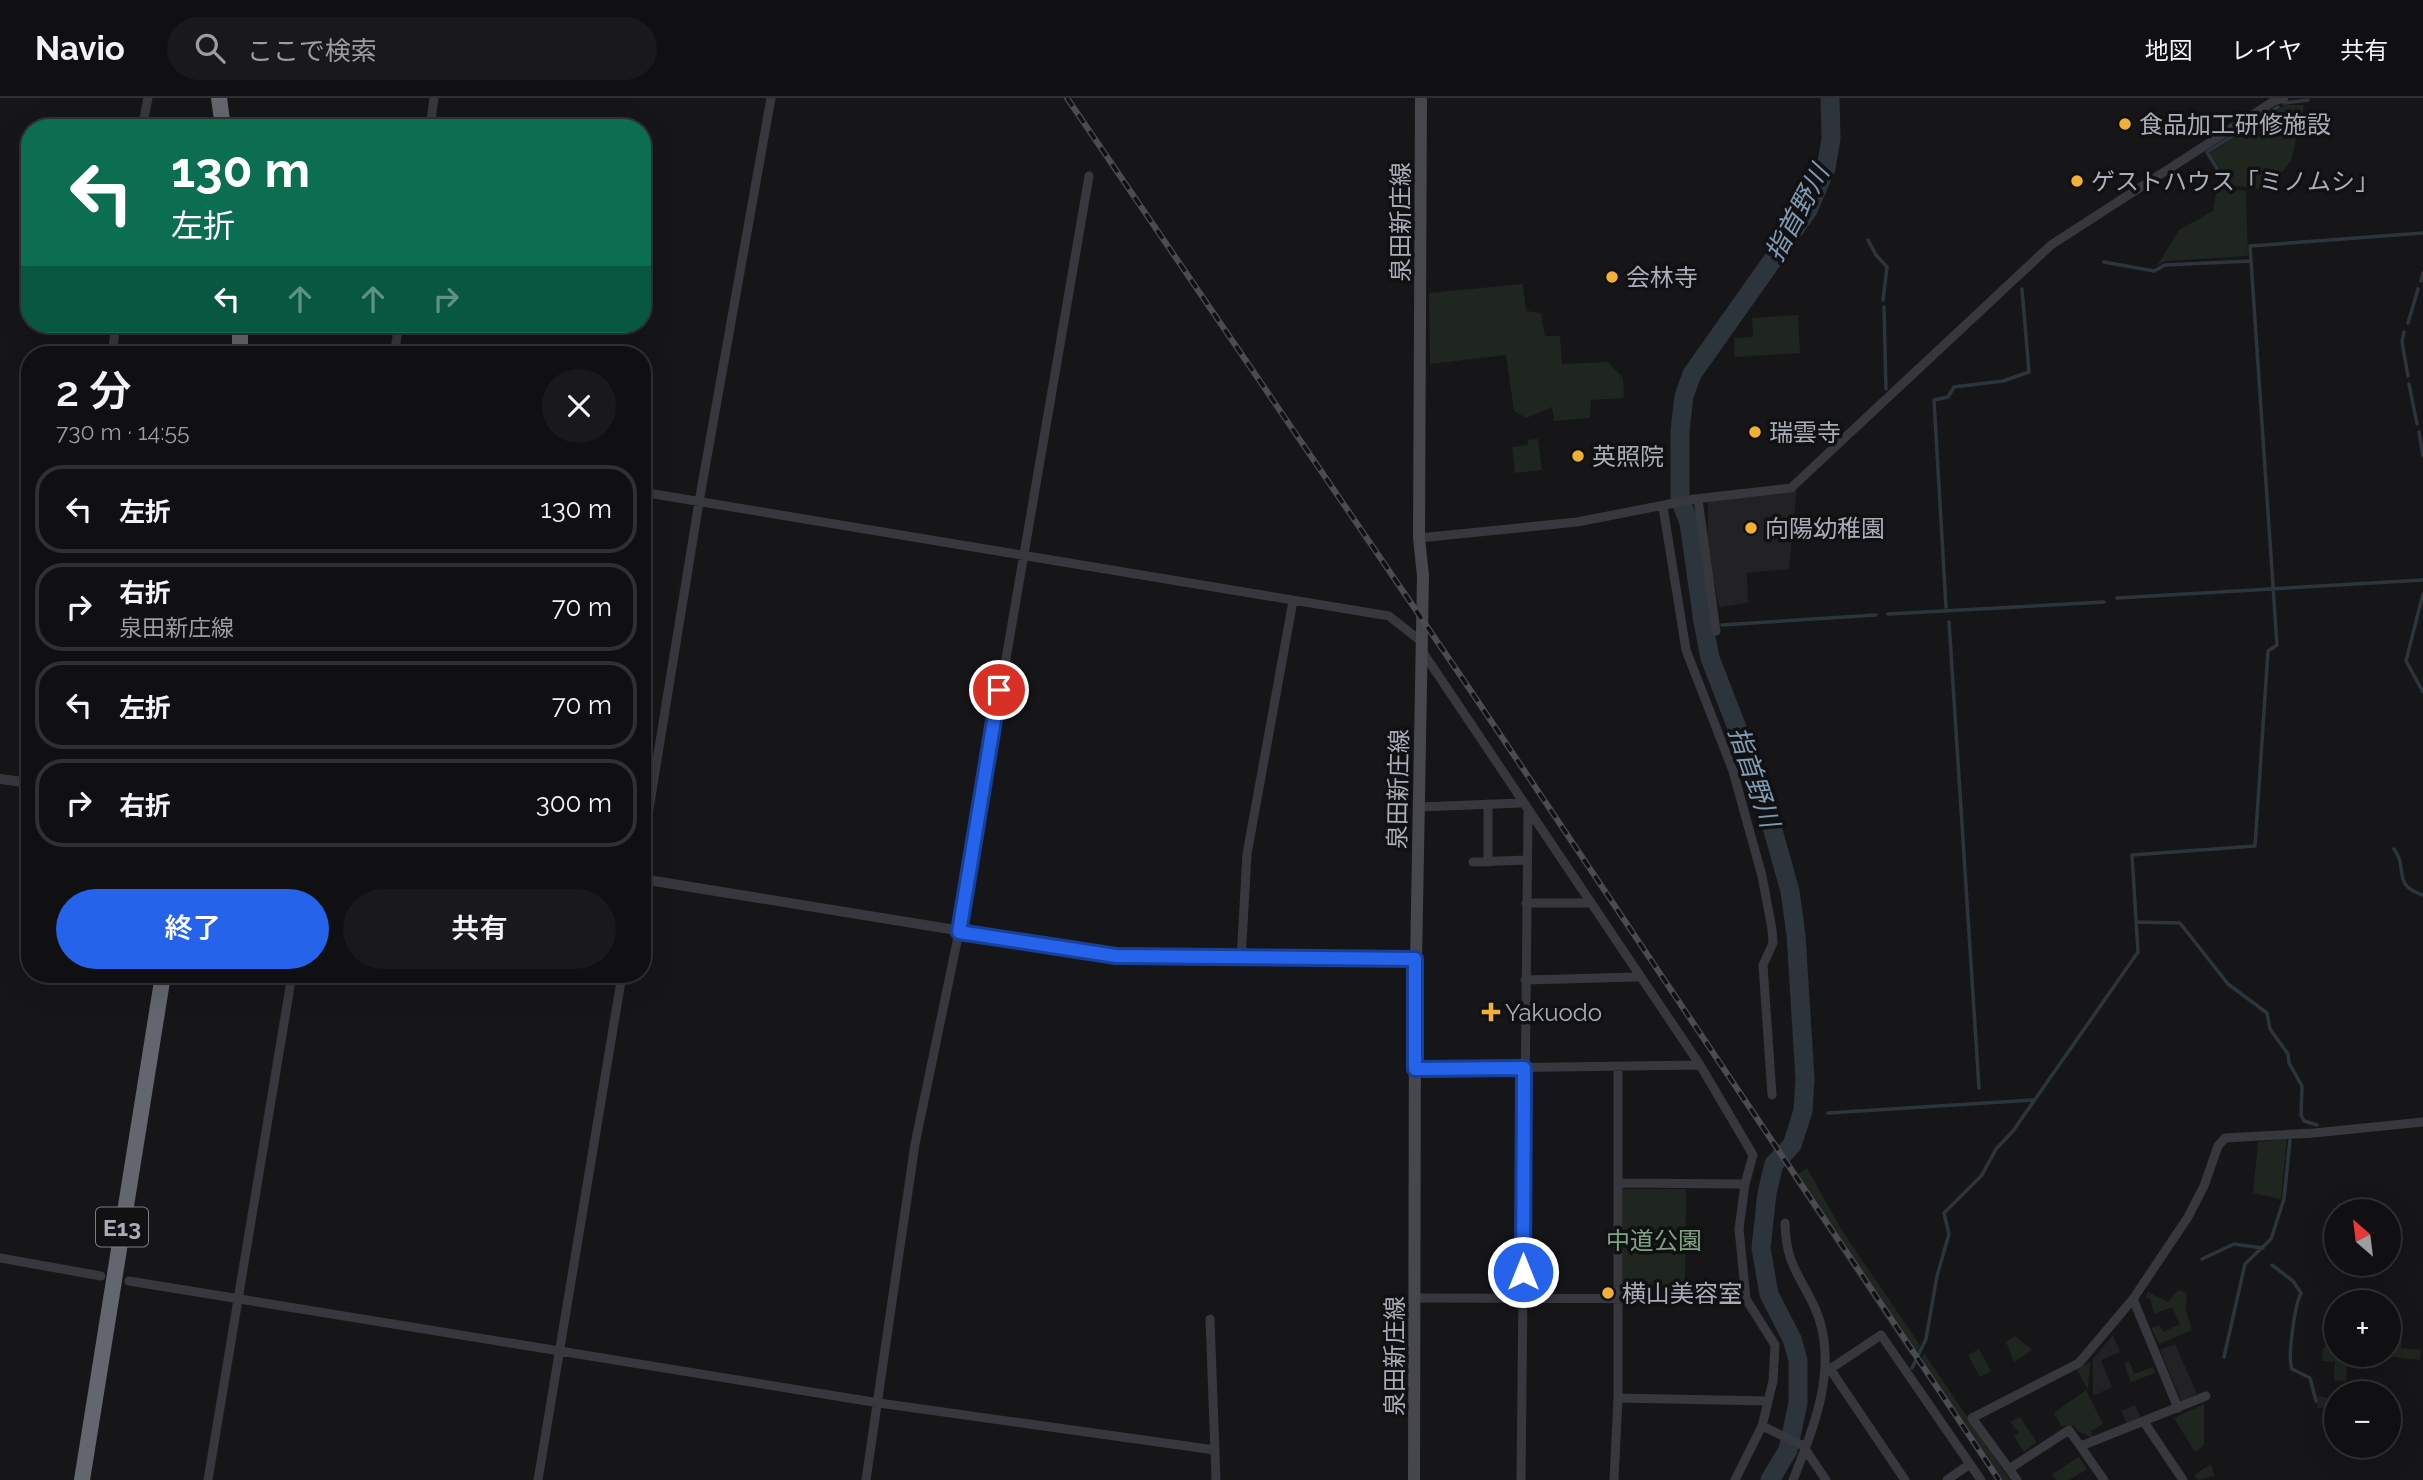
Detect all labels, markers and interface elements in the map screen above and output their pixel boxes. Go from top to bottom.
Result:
search box [167,17,657,80]
text: Navio [35,29,125,68]
icon: search [191,29,229,67]
text: ここで検索 [247,36,377,66]
text: 地図 [2145,36,2193,65]
text: レイヤ [2231,36,2302,65]
text: 共有 [2340,36,2388,65]
place label: 食品加工研修施設 [2139,110,2331,139]
marker: 食品加工研修施設 [2117,116,2133,132]
text: 130 m [171,141,310,198]
icon: left [56,147,147,238]
water label: 指首野川 [1759,157,1836,266]
street label: 泉田新庄線 [1386,162,1415,282]
place label: ゲストハウス「ミノムシ」 [2091,167,2379,196]
marker: ゲストハウス「ミノムシ」 [2069,173,2085,189]
text: 左折 [171,207,235,244]
place label: 会林寺 [1626,263,1698,292]
marker: 会林寺 [1604,269,1620,285]
icon: left [208,280,246,318]
icon: ahead [281,280,319,318]
icon: ahead [354,280,392,318]
icon: right [427,280,465,318]
text: 2 分 [56,367,131,416]
button: close [542,369,616,443]
text: 730 m · 14:55 [56,418,190,445]
place label: 瑞雲寺 [1769,418,1841,447]
marker: 瑞雲寺 [1747,424,1763,440]
place label: 英照院 [1592,442,1664,471]
marker: 英照院 [1570,448,1586,464]
icon: left [60,490,98,528]
text: 130 m [541,494,612,524]
text: 左折 [119,497,171,527]
place label: 向陽幼稚園 [1765,514,1885,543]
marker: 向陽幼稚園 [1743,520,1759,536]
text: 右折 [119,578,171,608]
icon: right [60,588,98,626]
text: 70 m [552,592,612,622]
text: 泉田新庄線 [119,614,234,641]
pin [969,660,1029,720]
icon: arrive [980,671,1018,709]
icon: left [60,686,98,724]
text: 70 m [552,690,612,720]
text: 左折 [119,693,171,723]
water label: 指首野川 [1723,723,1786,834]
street label: 泉田新庄線 [1382,729,1414,849]
icon: right [60,784,98,822]
text: 300 m [536,788,612,818]
text: 右折 [119,791,171,821]
button: 終了 [56,889,329,969]
button: 共有 [343,889,616,969]
place label: Yakuodo [1505,998,1602,1027]
marker: Yakuodo [1483,1004,1499,1020]
north arrow [2324,1199,2401,1276]
map controls [2324,1199,2401,1458]
road number: E13 [96,1208,148,1246]
park label: 中道公園 [1606,1226,1702,1255]
position arrow [1486,1235,1560,1309]
place label: 横山美容室 [1622,1279,1742,1308]
marker: 横山美容室 [1600,1285,1616,1301]
button: + [2324,1290,2401,1367]
street label: 泉田新庄線 [1380,1296,1409,1416]
button: − [2324,1381,2401,1458]

